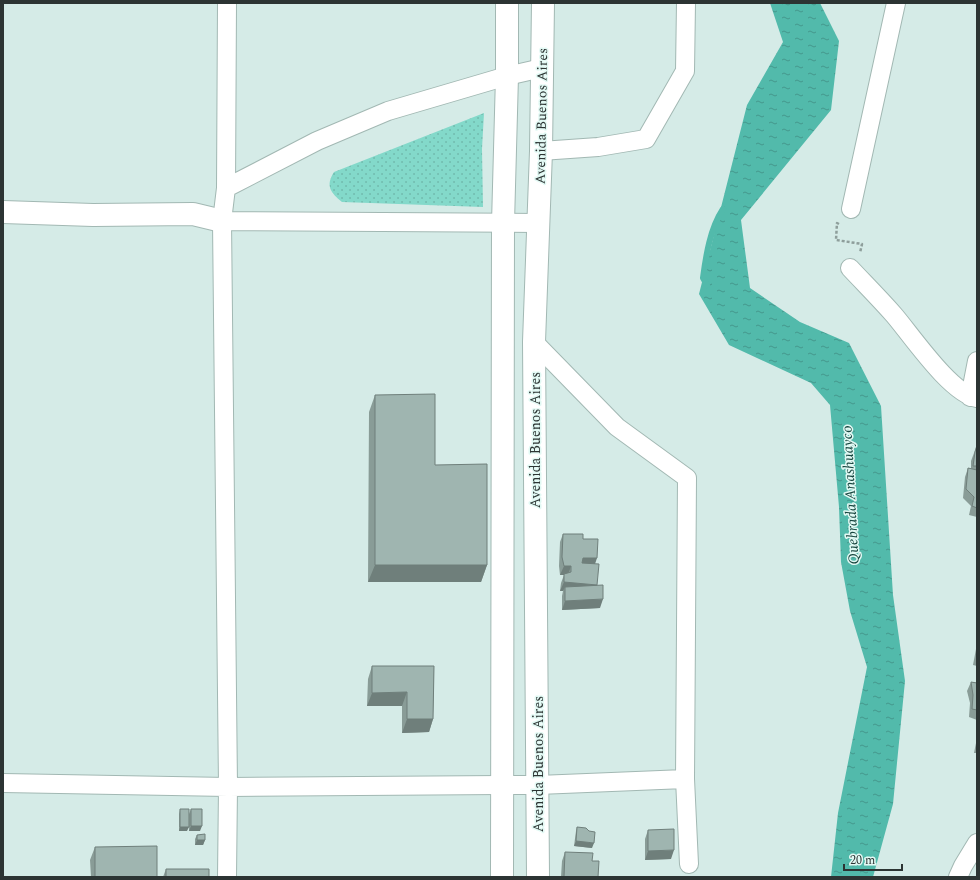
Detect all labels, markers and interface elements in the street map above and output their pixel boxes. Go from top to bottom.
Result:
street label: Avenida Buenos Aires [530,48,553,184]
street label: Avenida Buenos Aires [525,372,546,508]
water label: Quebrada Anashuayco [835,425,866,565]
street label: Avenida Buenos Aires [528,696,549,832]
scale bar [844,846,902,872]
text: 20 m [850,851,875,870]

